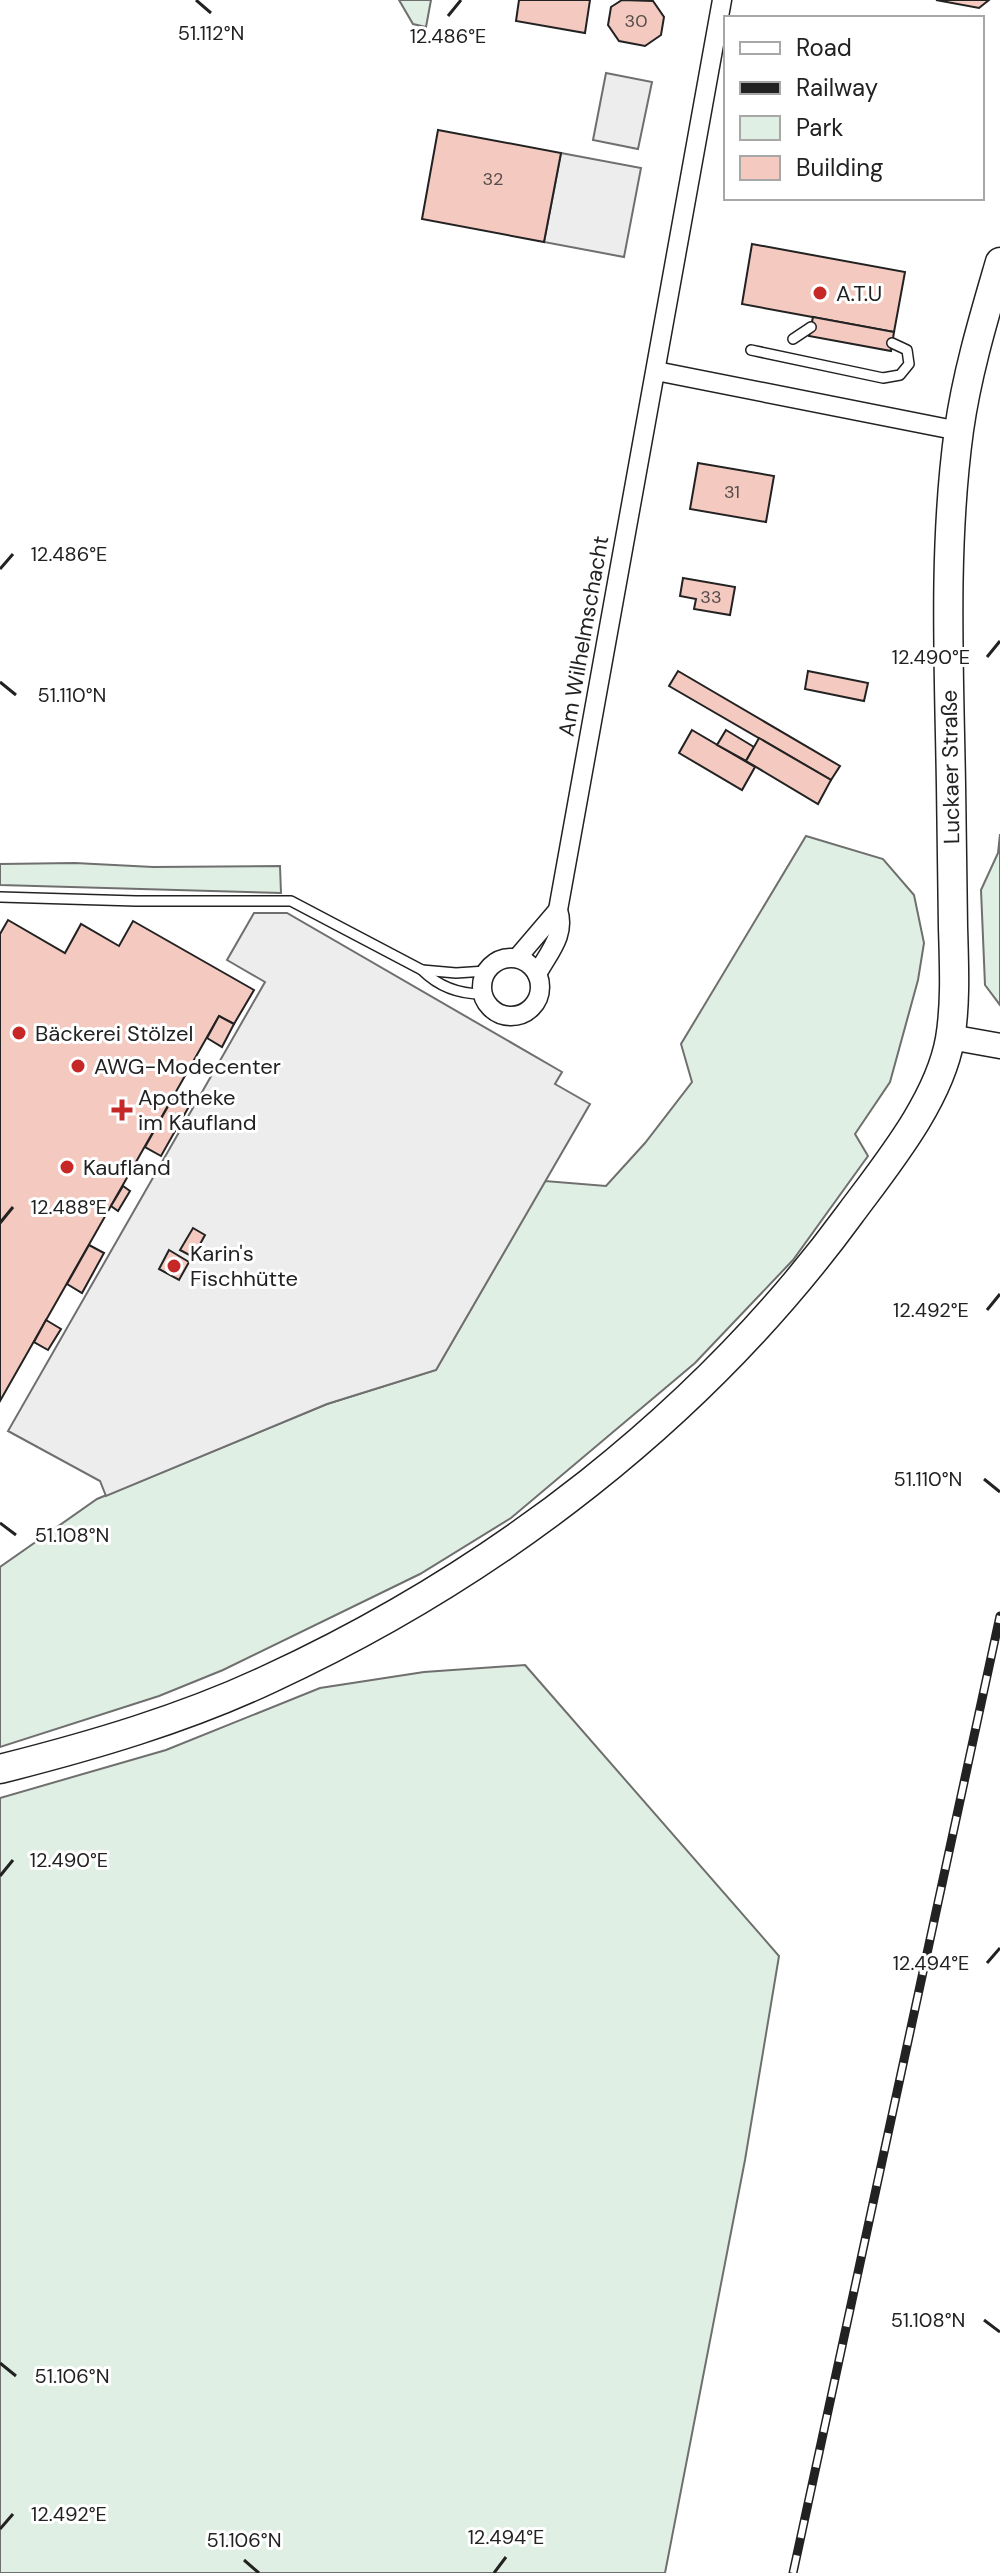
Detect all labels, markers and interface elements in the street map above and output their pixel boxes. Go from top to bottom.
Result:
house number: 30 [625,9,647,33]
legend [724,16,984,200]
text: 51.112°N [178,20,244,46]
text: 12.486°E [410,23,486,49]
text: Road [796,32,852,63]
text: Railway [796,72,878,103]
text: Park [796,112,843,143]
text: Building [796,152,883,183]
house number: 32 [482,167,504,191]
place label: A.T.U [836,279,882,308]
marker: A.T.U [811,284,829,302]
house number: 31 [724,480,740,504]
street label: Am Wilhelmschacht [552,533,615,739]
text: 12.486°E [31,541,107,567]
house number: 33 [700,585,722,609]
text: 12.490°E [892,644,970,670]
text: 51.110°N [38,682,106,708]
street label: Luckaer Straße [935,690,966,844]
place label: Bäckerei Stölzel [35,1019,193,1048]
marker: Bäckerei Stölzel [10,1024,28,1042]
place label: AWG-Modecenter [94,1052,281,1081]
marker: AWG-Modecenter [69,1057,87,1075]
place label: Apotheke im Kaufland [138,1083,256,1137]
marker: Apotheke im Kaufland [113,1101,131,1119]
place label: Kaufland [83,1153,171,1182]
marker: Kaufland [58,1158,76,1176]
text: 12.488°E [31,1194,107,1220]
place label: Karin's Fischhütte [190,1239,298,1293]
marker: Karin's Fischhütte [165,1257,183,1275]
text: 12.492°E [893,1297,969,1323]
text: 51.110°N [894,1466,962,1492]
text: 51.108°N [35,1522,109,1548]
text: 12.490°E [30,1847,108,1873]
text: 12.494°E [893,1950,969,1976]
text: 51.108°N [891,2307,965,2333]
text: 51.106°N [34,2363,110,2389]
text: 12.492°E [31,2501,107,2527]
text: 12.494°E [468,2524,544,2550]
text: 51.106°N [206,2527,282,2553]

